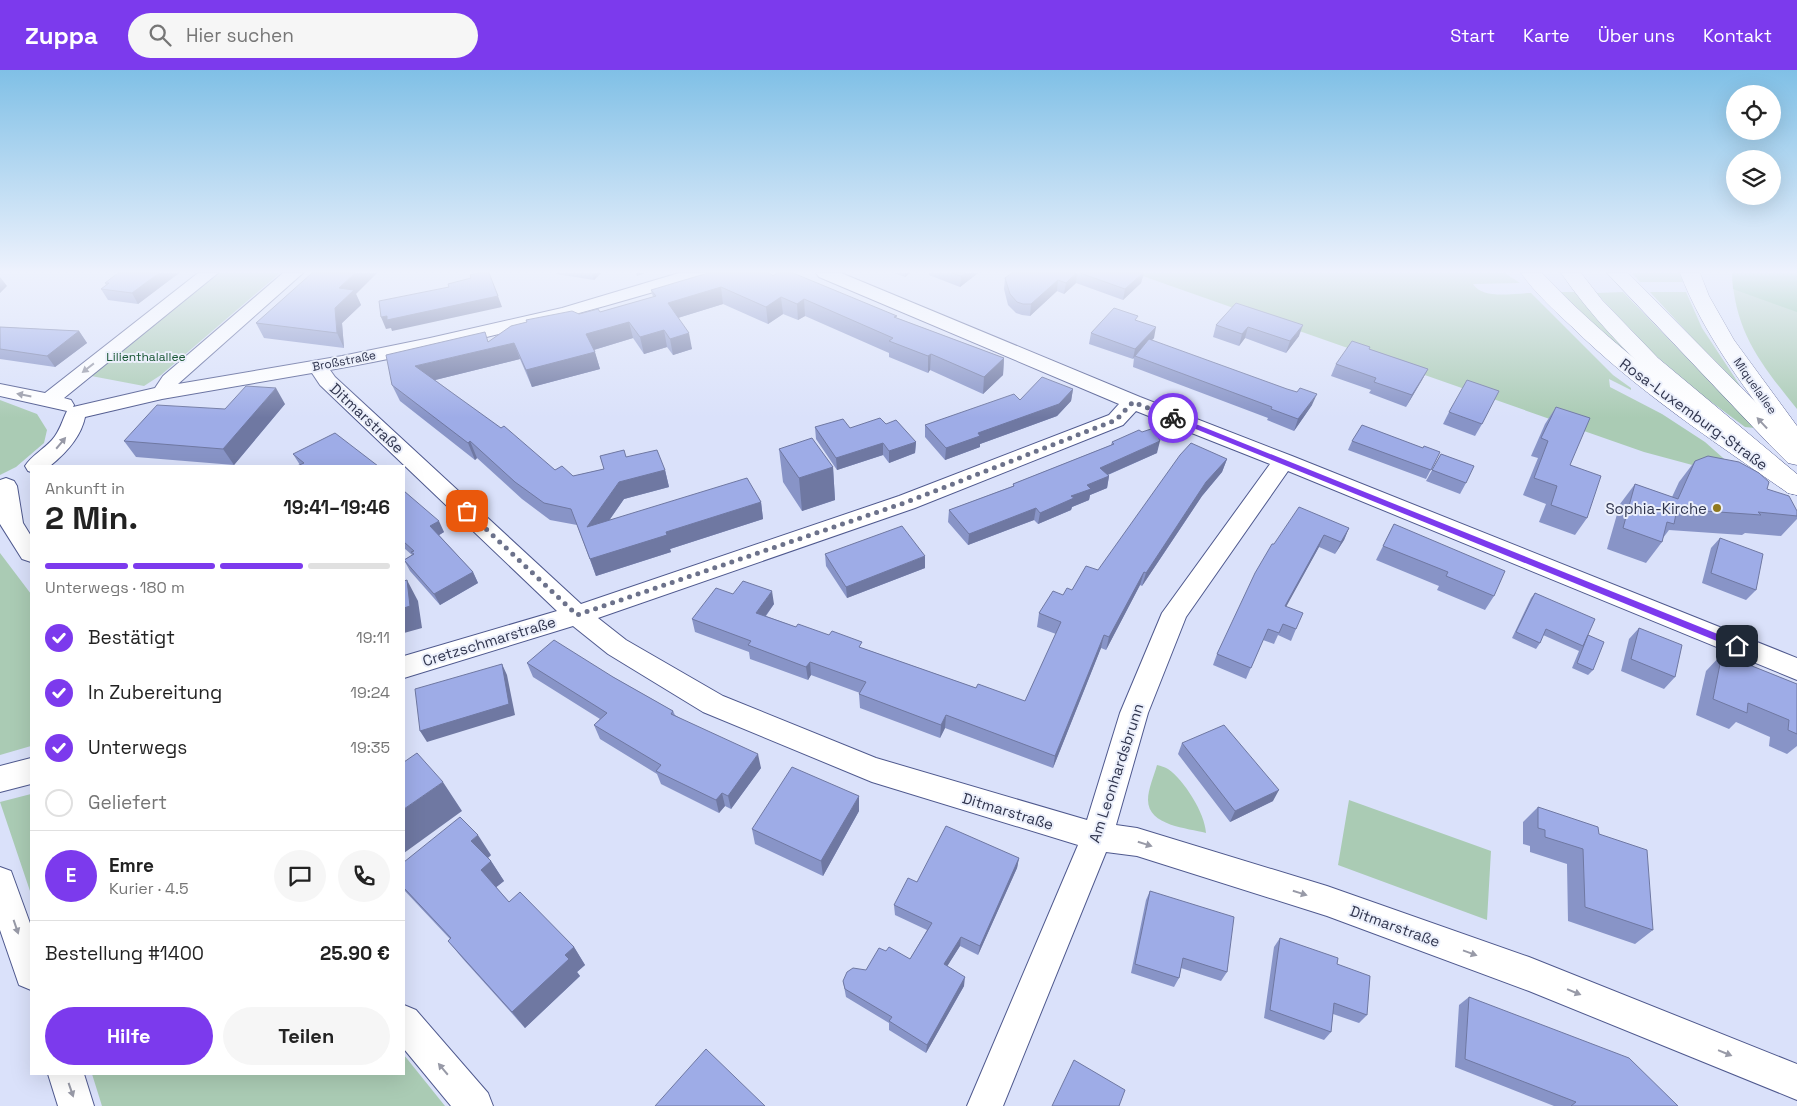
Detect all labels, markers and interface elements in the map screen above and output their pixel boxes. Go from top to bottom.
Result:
search box [128,13,478,58]
text: Zuppa [25,20,98,51]
icon: search [146,21,174,49]
text: Hier suchen [186,23,294,48]
text: Start [1450,24,1495,47]
text: Karte [1523,24,1570,47]
text: Über uns [1598,24,1675,47]
text: Kontakt [1703,24,1772,47]
map controls [1726,85,1781,205]
button: locate [1726,85,1781,140]
button: layers [1726,150,1781,205]
street label: Broßstraße [311,347,377,375]
park label: Lilienthalallee [106,349,186,365]
street label: Rosa-Luxemburg-Straße [1616,354,1772,474]
street label: Miquelallee [1730,355,1780,417]
one-way arrow [82,362,95,373]
street label: Ditmarstraße [326,379,408,457]
one-way arrow [16,391,32,399]
courier [1148,393,1198,443]
icon: bike [1159,404,1187,432]
one-way arrow [1756,418,1768,430]
one-way arrow [55,437,66,450]
text: Ankunft in [45,478,125,499]
pin [446,490,488,532]
text: 19:41–19:46 [283,495,390,520]
icon: bag [453,497,481,525]
text: 2 Min. [45,498,138,538]
place label: Sophia-Kirche [1605,499,1707,518]
marker: Sophia-Kirche [1711,502,1723,514]
text: Unterwegs · 180 m [45,577,185,598]
street label: Cretzschmarstraße [420,612,558,670]
icon: check [45,624,73,652]
text: Bestätigt [88,625,175,650]
pin [1716,625,1758,667]
text: 19:11 [356,627,390,648]
icon: home [1723,632,1751,660]
icon: check [45,679,73,707]
text: In Zubereitung [88,680,222,705]
text: 19:24 [350,682,390,703]
street label: Am Leonhardsbrunn [1085,701,1147,845]
icon: check [45,734,73,762]
text: Unterwegs [88,735,187,760]
text: 19:35 [350,737,390,758]
street label: Ditmarstraße [960,788,1056,834]
text: Geliefert [88,790,167,815]
one-way arrow [1138,841,1153,849]
button: chat [274,850,326,902]
button: phone [338,850,390,902]
text: Emre [109,853,154,878]
text: E [66,863,76,888]
text: Kurier · 4.5 [109,878,189,899]
one-way arrow [1293,889,1308,897]
street label: Ditmarstraße [1347,901,1443,951]
one-way arrow [12,920,20,935]
text: Bestellung #1400 [45,941,204,966]
text: 25.90 € [320,941,390,966]
one-way arrow [1463,949,1478,957]
one-way arrow [1567,988,1582,996]
button: Hilfe [45,1007,213,1065]
button: Teilen [223,1007,390,1065]
one-way arrow [1718,1049,1732,1057]
one-way arrow [438,1062,449,1075]
one-way arrow [68,1082,75,1097]

